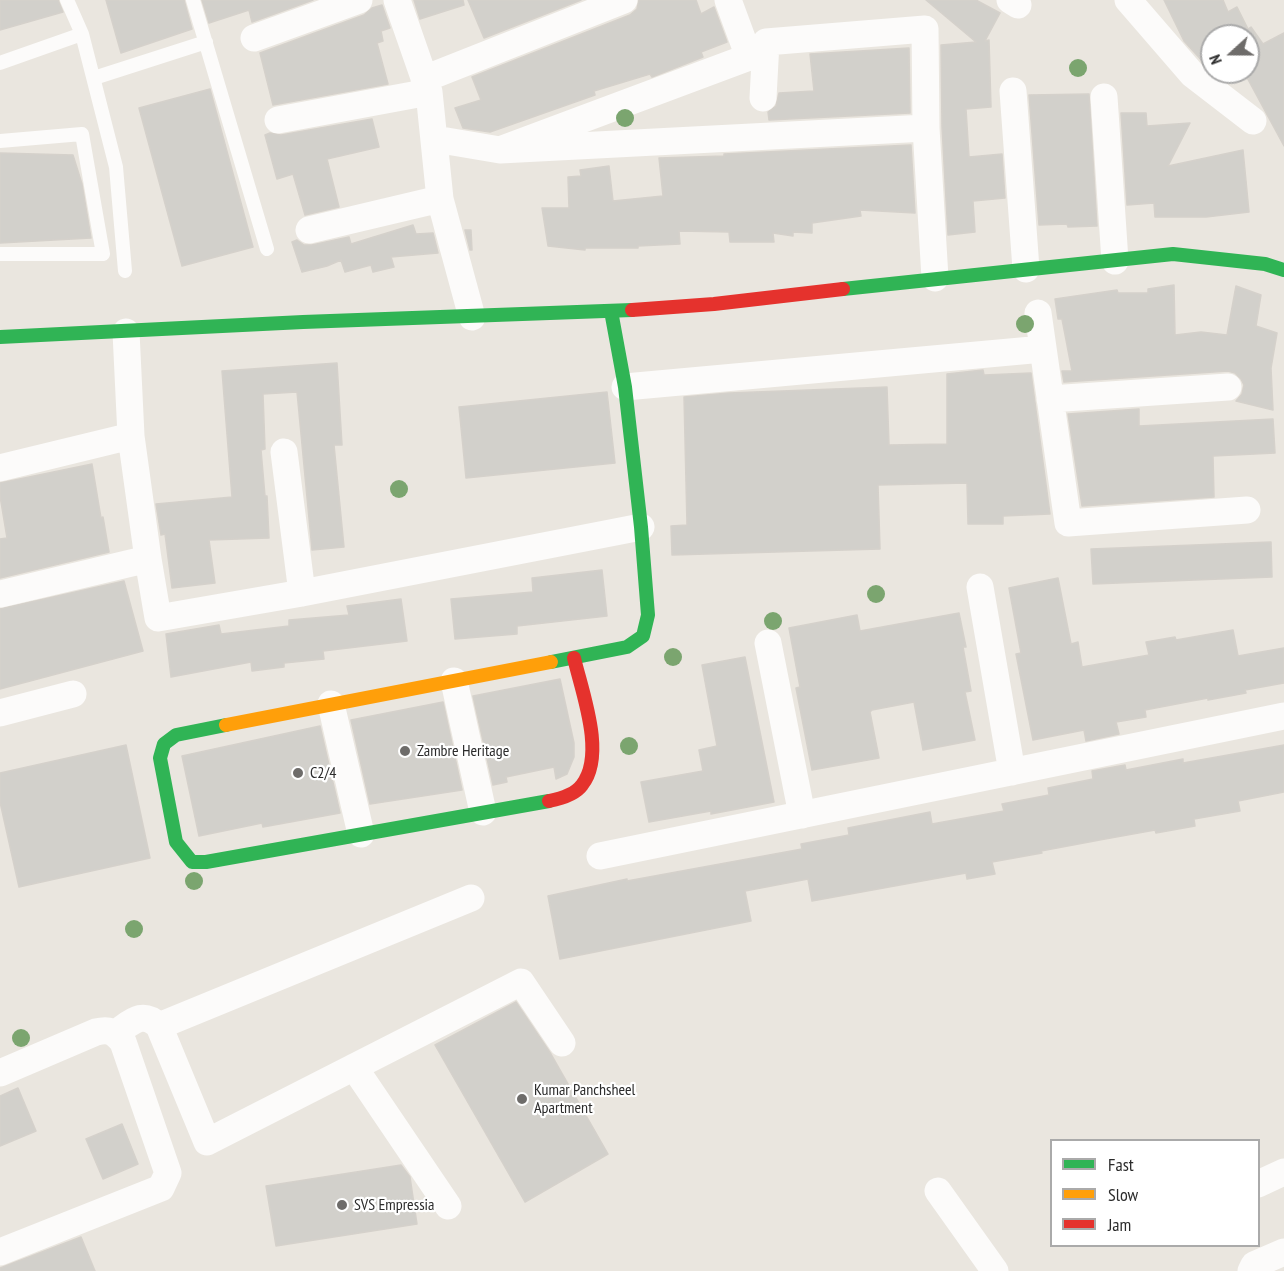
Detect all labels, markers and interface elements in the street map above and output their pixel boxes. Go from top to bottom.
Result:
north arrow [1200,24,1260,84]
text: N [1204,52,1226,67]
place label: Zambre Heritage [417,741,509,761]
marker: Zambre Heritage [398,744,412,758]
place label: C2/4 [310,763,336,783]
marker: C2/4 [291,766,305,780]
place label: Kumar Panchsheel Apartment [534,1080,635,1118]
marker: Kumar Panchsheel Apartment [515,1092,529,1106]
legend [1050,1139,1260,1247]
text: Fast [1108,1153,1134,1176]
text: Slow [1108,1183,1138,1206]
place label: SVS Empressia [354,1195,434,1215]
marker: SVS Empressia [335,1198,349,1212]
text: Jam [1108,1213,1131,1236]

